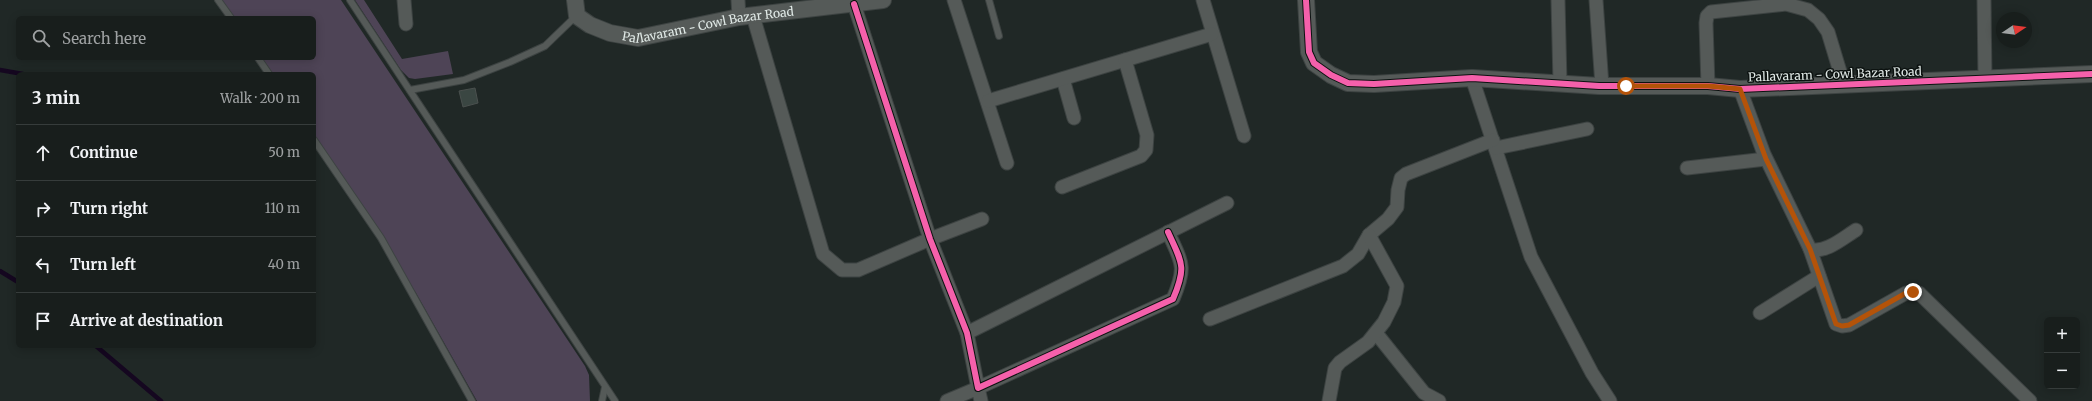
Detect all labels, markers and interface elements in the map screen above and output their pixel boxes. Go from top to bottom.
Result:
street label: Pallavaram - Cowl Bazar Road [621,3,794,46]
north arrow [1996,12,2032,48]
search box [16,16,316,60]
icon: search [30,27,52,49]
text: Search here [62,29,146,48]
street label: Pallavaram - Cowl Bazar Road [1748,63,1922,85]
route start [1617,77,1635,95]
text: 3 min [32,87,80,109]
text: Walk · 200 m [220,90,300,107]
icon: ahead [32,142,54,164]
text: Continue [70,143,138,162]
text: 50 m [268,144,300,161]
icon: right [32,198,54,220]
text: Turn right [70,199,148,218]
text: 110 m [265,200,300,217]
icon: left [32,254,54,276]
text: Turn left [70,255,136,274]
text: 40 m [268,256,300,273]
route end [1904,283,1922,301]
icon: arrive [32,310,54,332]
text: Arrive at destination [70,311,223,330]
map controls [2044,317,2080,389]
button: + [2044,317,2080,353]
button: − [2044,353,2080,389]

